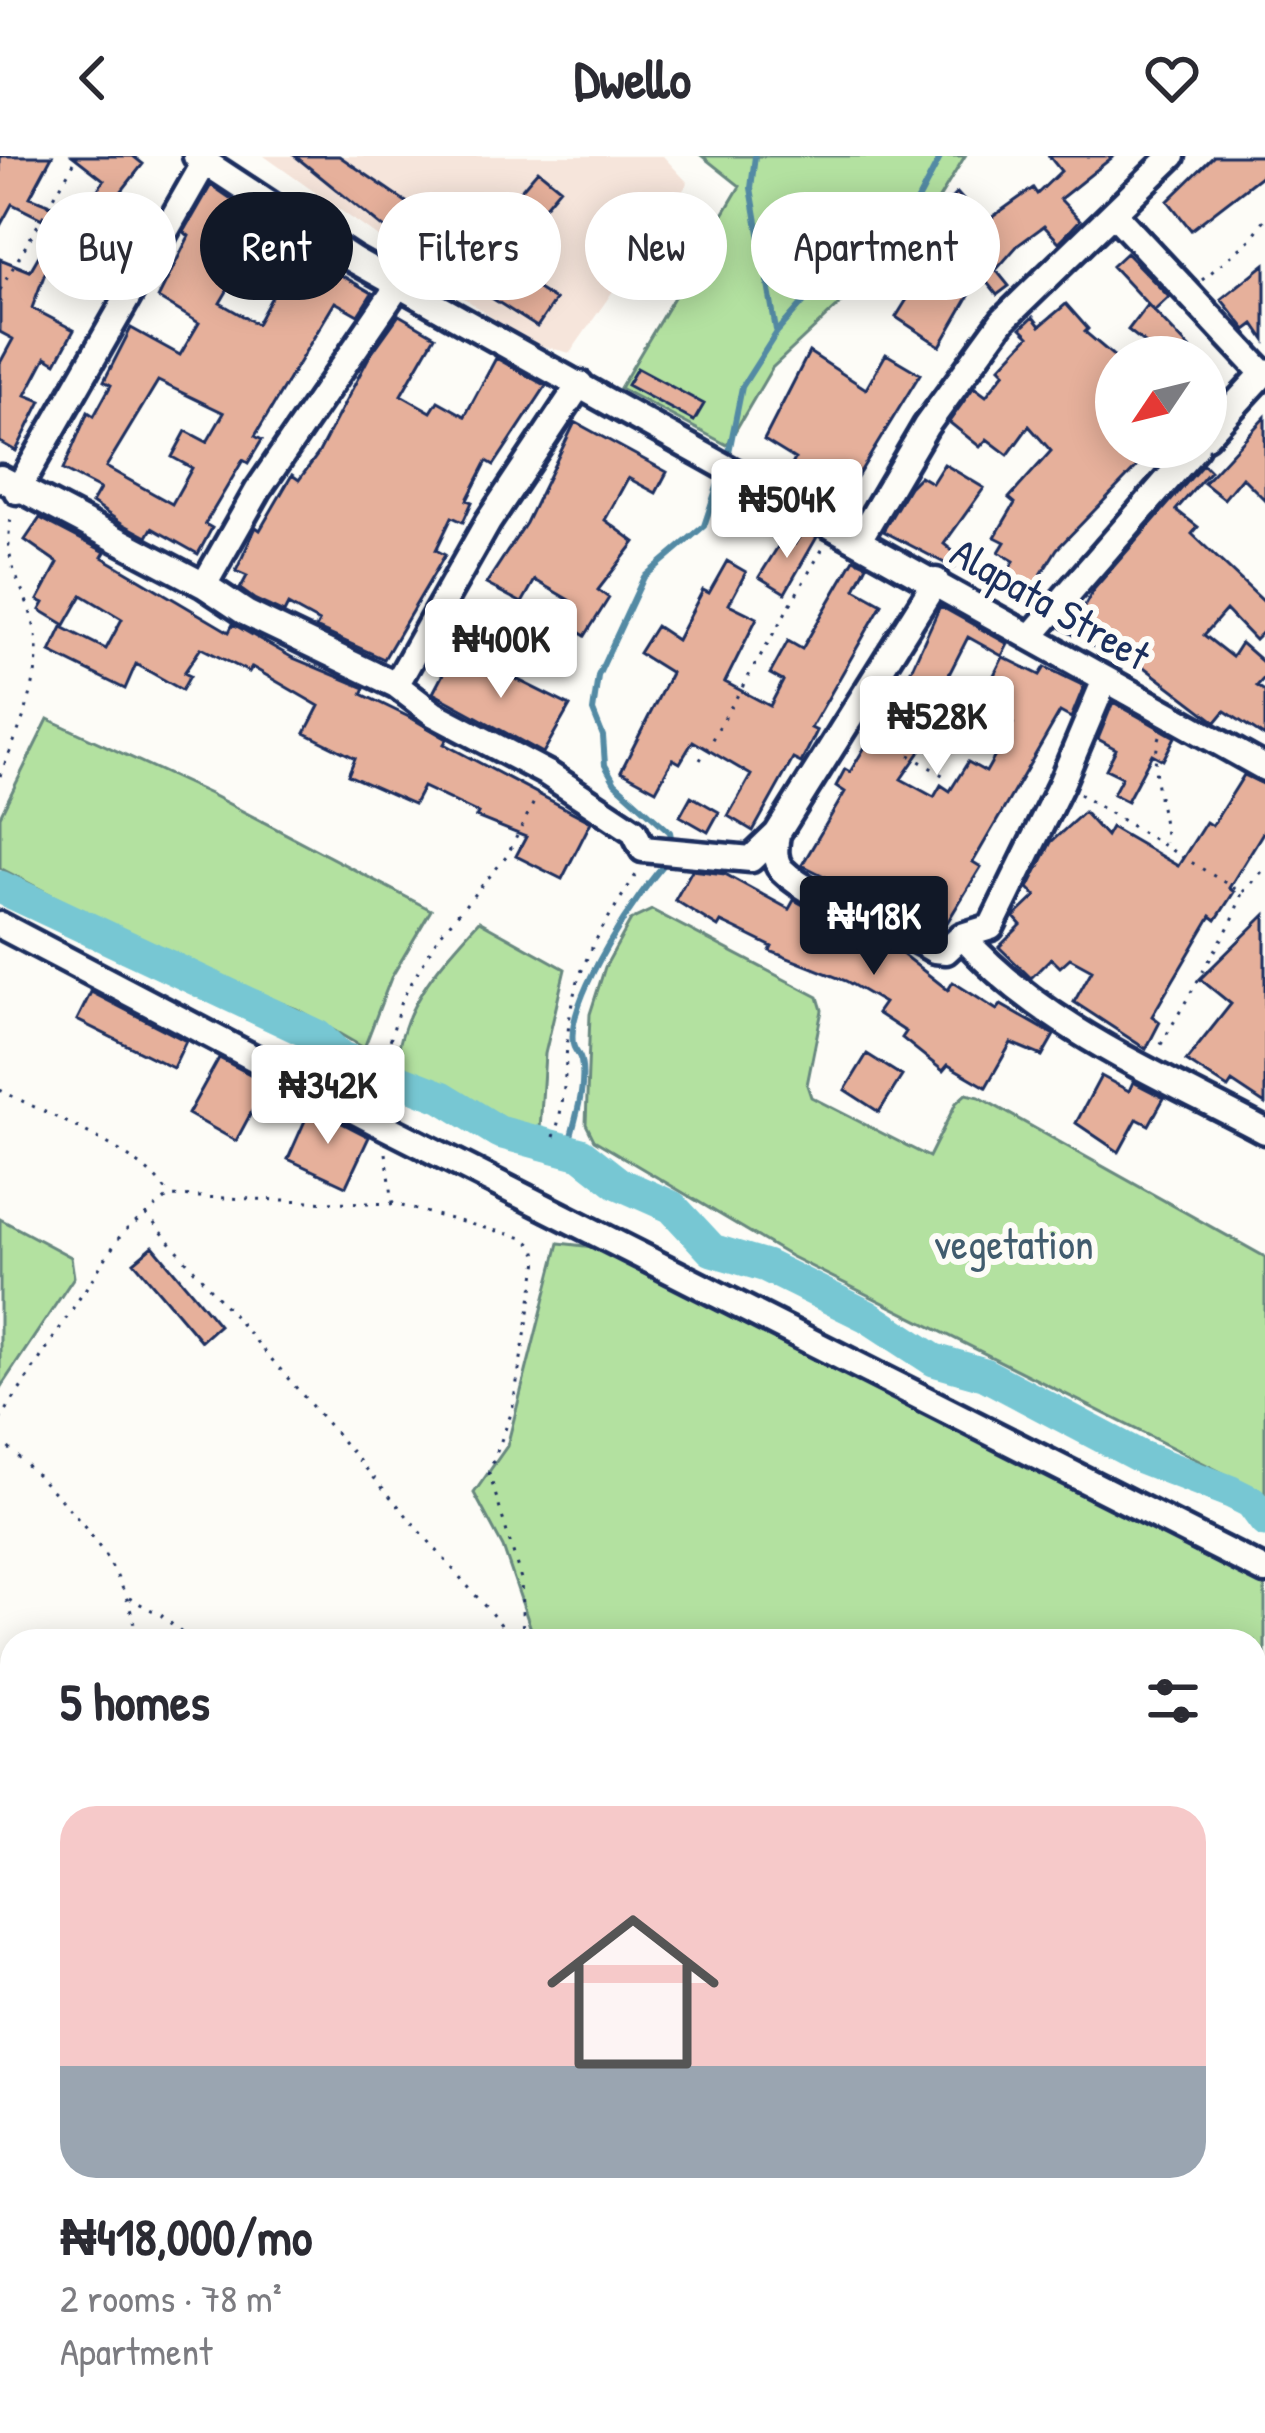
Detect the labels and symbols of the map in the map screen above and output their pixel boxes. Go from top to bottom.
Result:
north arrow [1095,336,1227,468]
pin: ₦504K [703,459,871,561]
street label: Alapata Street [941,523,1161,683]
pin: ₦400K [417,599,585,701]
pin: ₦528K [853,676,1021,778]
pin: ₦418K [790,876,958,978]
pin: ₦342K [244,1045,412,1147]
park label: vegetation [934,1215,1094,1272]

